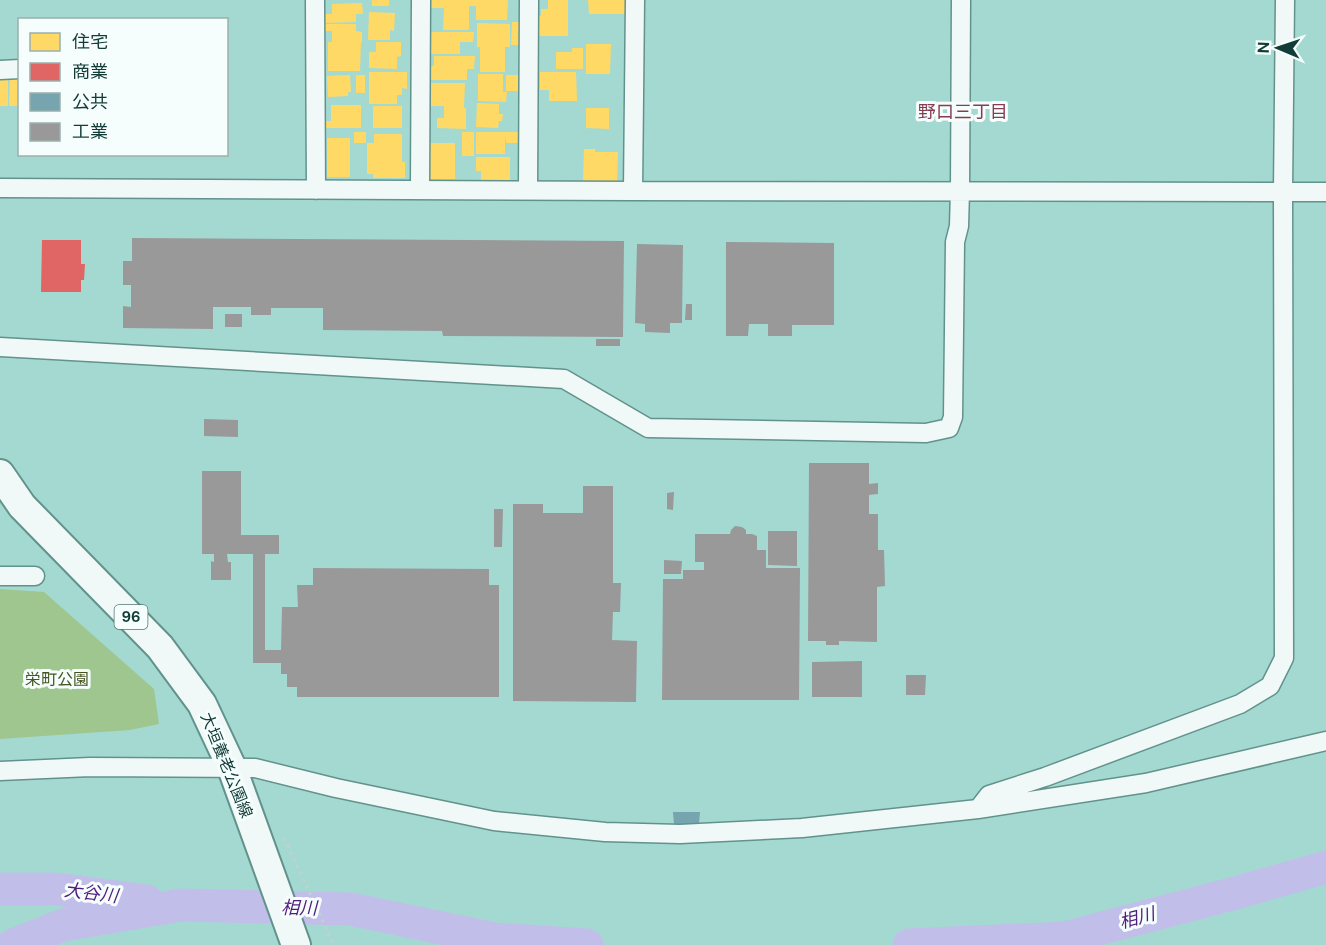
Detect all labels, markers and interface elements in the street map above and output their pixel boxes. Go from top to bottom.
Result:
legend [18,18,228,156]
north arrow [1248,18,1308,78]
text: 住宅 [72,30,108,54]
text: N [1253,41,1274,54]
text: 商業 [72,60,108,84]
text: 公共 [72,90,108,114]
district label: 野口三丁目 [918,100,1008,124]
text: 工業 [72,120,108,144]
road number: 96 [114,605,148,629]
park label: 栄町公園 [25,669,89,690]
street label: 大垣養老公園線 [196,709,257,821]
water label: 大谷川 [63,878,121,908]
water label: 相川 [281,896,319,920]
water label: 相川 [1117,901,1159,934]

